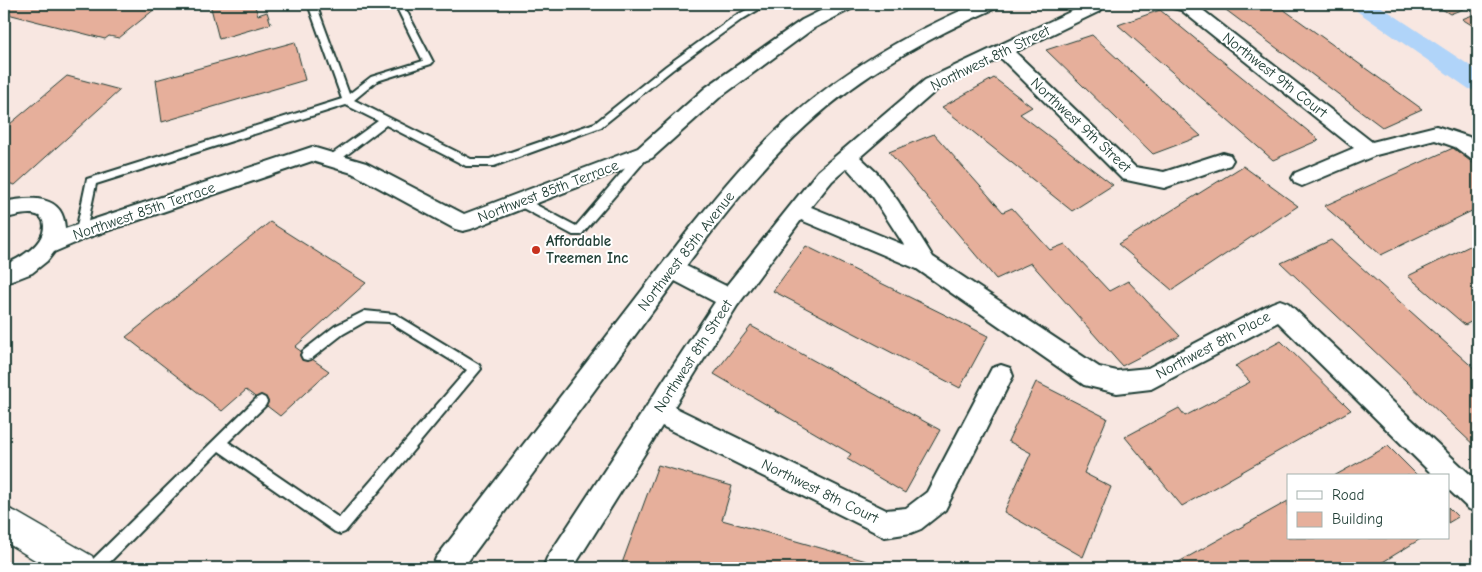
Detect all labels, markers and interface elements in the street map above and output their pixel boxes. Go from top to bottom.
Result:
street label: Northwest 8th Street [927,21,1053,95]
street label: Northwest 9th Court [1219,28,1332,122]
street label: Northwest 9th Street [1027,74,1135,177]
street label: Northwest 85th Terrace [475,156,621,226]
street label: Northwest 85th Terrace [70,178,218,244]
street label: Northwest 85th Avenue [634,187,739,314]
place label: Affordable Treemen Inc [546,232,628,267]
marker: Affordable Treemen Inc [530,244,542,256]
street label: Northwest 8th Street [650,296,736,416]
street label: Northwest 8th Place [1153,307,1274,383]
street label: Northwest 8th Court [759,455,882,527]
legend [1287,474,1450,540]
text: Road [1332,486,1364,504]
text: Building [1332,510,1383,528]

